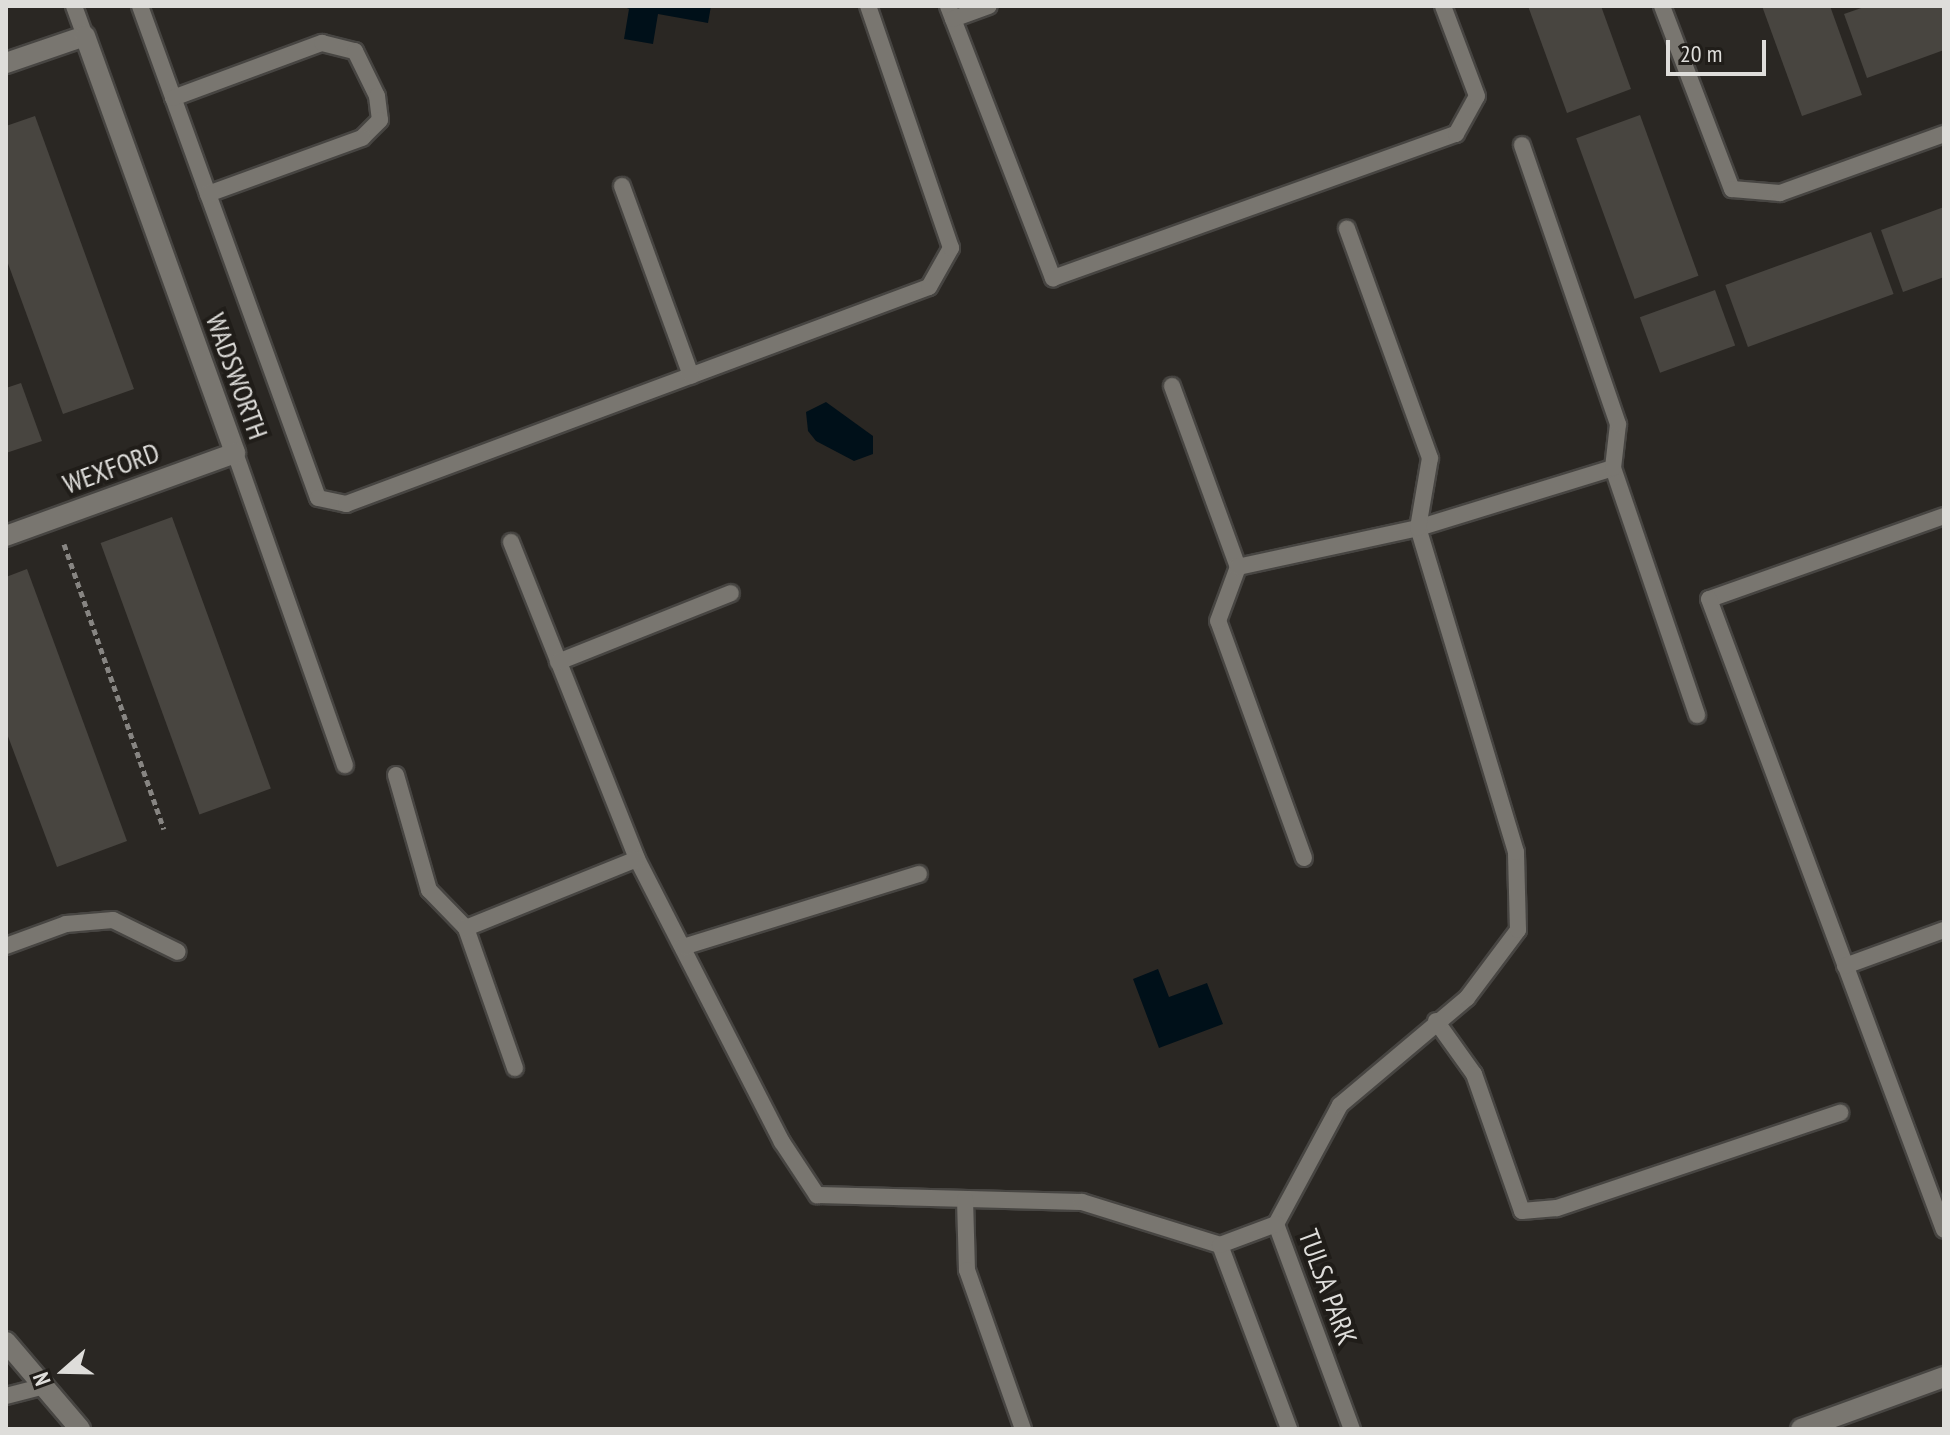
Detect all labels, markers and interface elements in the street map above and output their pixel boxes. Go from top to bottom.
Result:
scale bar [1670,24,1770,74]
text: 20 m [1680,38,1722,69]
street label: WADSWORTH [199,309,275,443]
street label: WEXFORD [58,435,164,501]
street label: TULSA PARK [1291,1224,1365,1350]
north arrow [24,1331,104,1411]
text: N [26,1369,57,1390]

